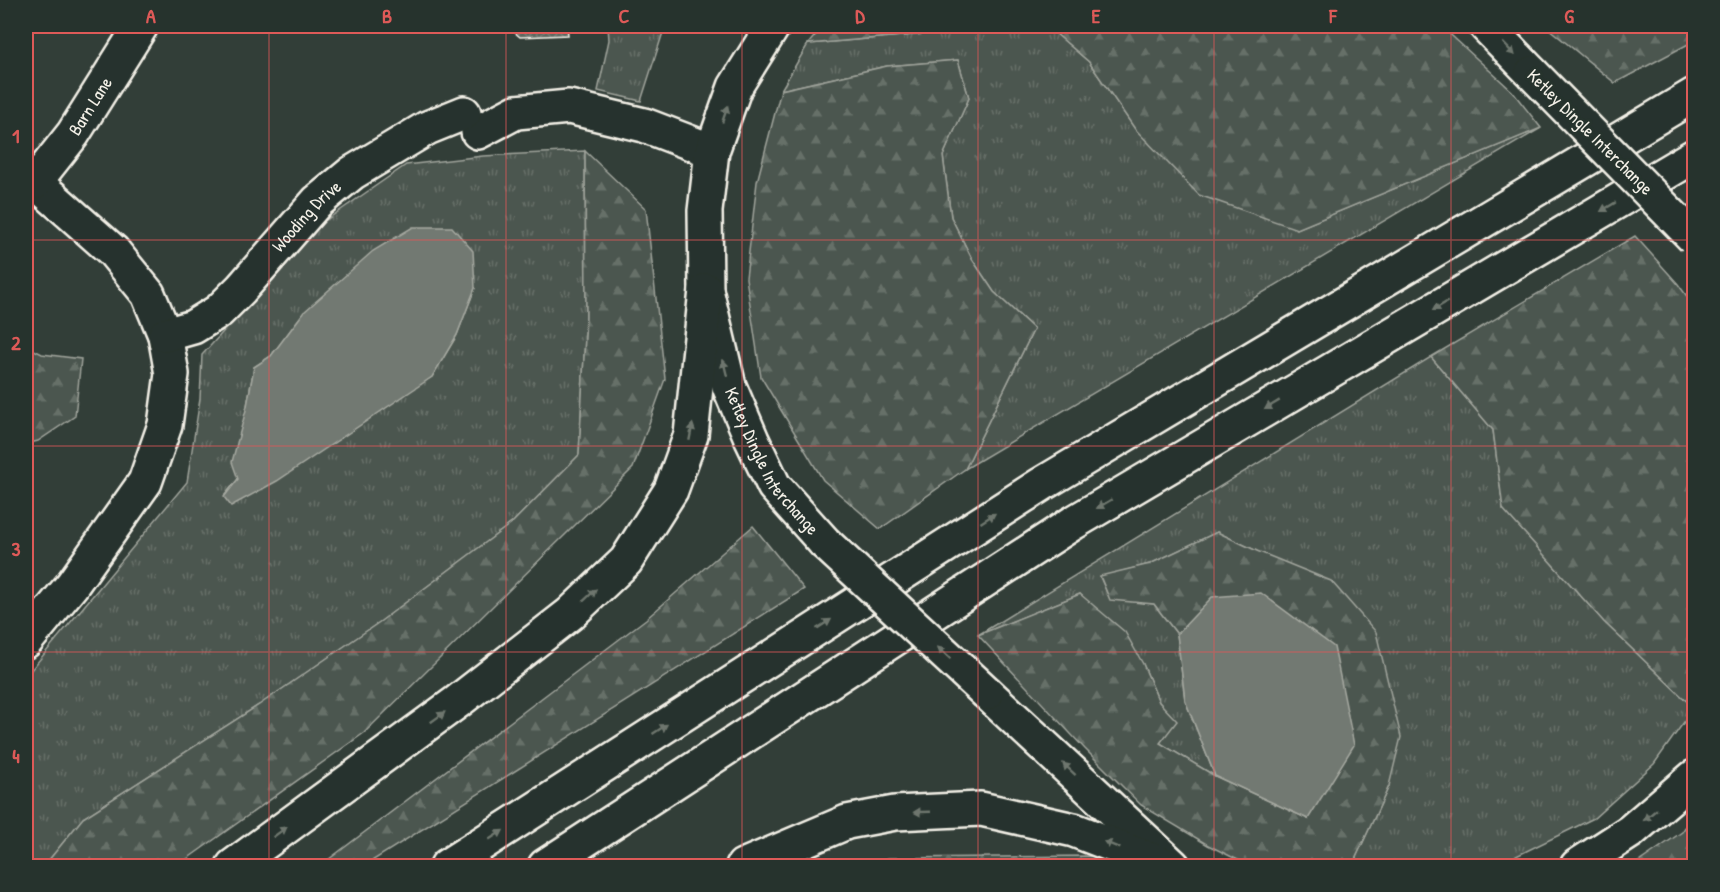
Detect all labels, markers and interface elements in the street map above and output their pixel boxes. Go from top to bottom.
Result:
text: A [146,2,156,29]
text: B [382,2,392,29]
text: C [619,2,630,29]
text: D [855,2,865,29]
text: E [1092,2,1101,29]
text: F [1328,2,1338,29]
text: G [1564,2,1574,29]
one-way arrow [1502,42,1516,57]
street label: Ketley Dingle Interchange [1522,63,1659,200]
street label: Barn Lane [62,72,118,140]
one-way arrow [721,105,731,123]
text: 1 [12,122,20,149]
street label: Wooding Drive [266,174,346,257]
one-way arrow [1599,202,1616,212]
one-way arrow [1431,301,1448,311]
text: 2 [11,329,21,356]
one-way arrow [719,358,729,377]
street label: Ketley Dingle Interchange [719,383,825,540]
one-way arrow [1263,400,1280,410]
one-way arrow [686,423,696,441]
one-way arrow [1096,499,1112,510]
one-way arrow [980,513,996,524]
text: 3 [12,535,21,562]
one-way arrow [582,589,597,602]
one-way arrow [816,618,832,629]
one-way arrow [937,646,952,660]
one-way arrow [430,711,445,723]
one-way arrow [652,724,668,735]
text: 4 [12,742,20,769]
one-way arrow [1062,763,1077,776]
one-way arrow [913,807,932,816]
one-way arrow [1643,808,1658,821]
one-way arrow [272,826,288,838]
one-way arrow [488,829,504,840]
one-way arrow [1103,840,1121,849]

